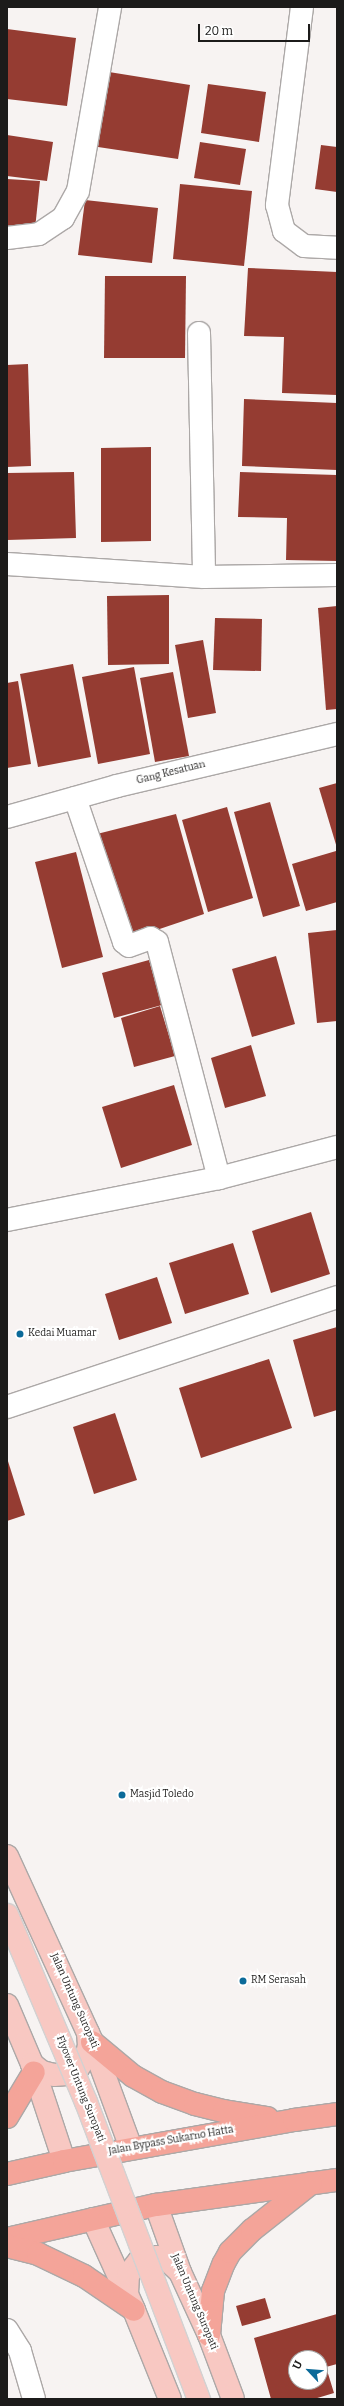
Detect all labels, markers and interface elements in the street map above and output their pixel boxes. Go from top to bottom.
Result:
scale bar [200,16,312,42]
text: 20 m [205,24,233,38]
street label: Gang Kesatuan [135,759,207,787]
place label: Kedai Muamar [28,1328,96,1340]
marker: Kedai Muamar [15,1329,25,1339]
place label: Masjid Toledo [130,1789,194,1801]
marker: Masjid Toledo [117,1790,127,1800]
street label: Jalan Untung Suropati [48,1952,100,2050]
place label: RM Serasah [251,1975,306,1987]
marker: RM Serasah [238,1976,248,1986]
street label: Flyover Untung Suropati [53,2034,107,2144]
street label: Jalan Bypass Sukarno Hatta [108,2124,234,2158]
street label: Jalan Untung Suropati [168,2252,220,2352]
north arrow [288,2350,328,2390]
text: U [290,2358,305,2371]

